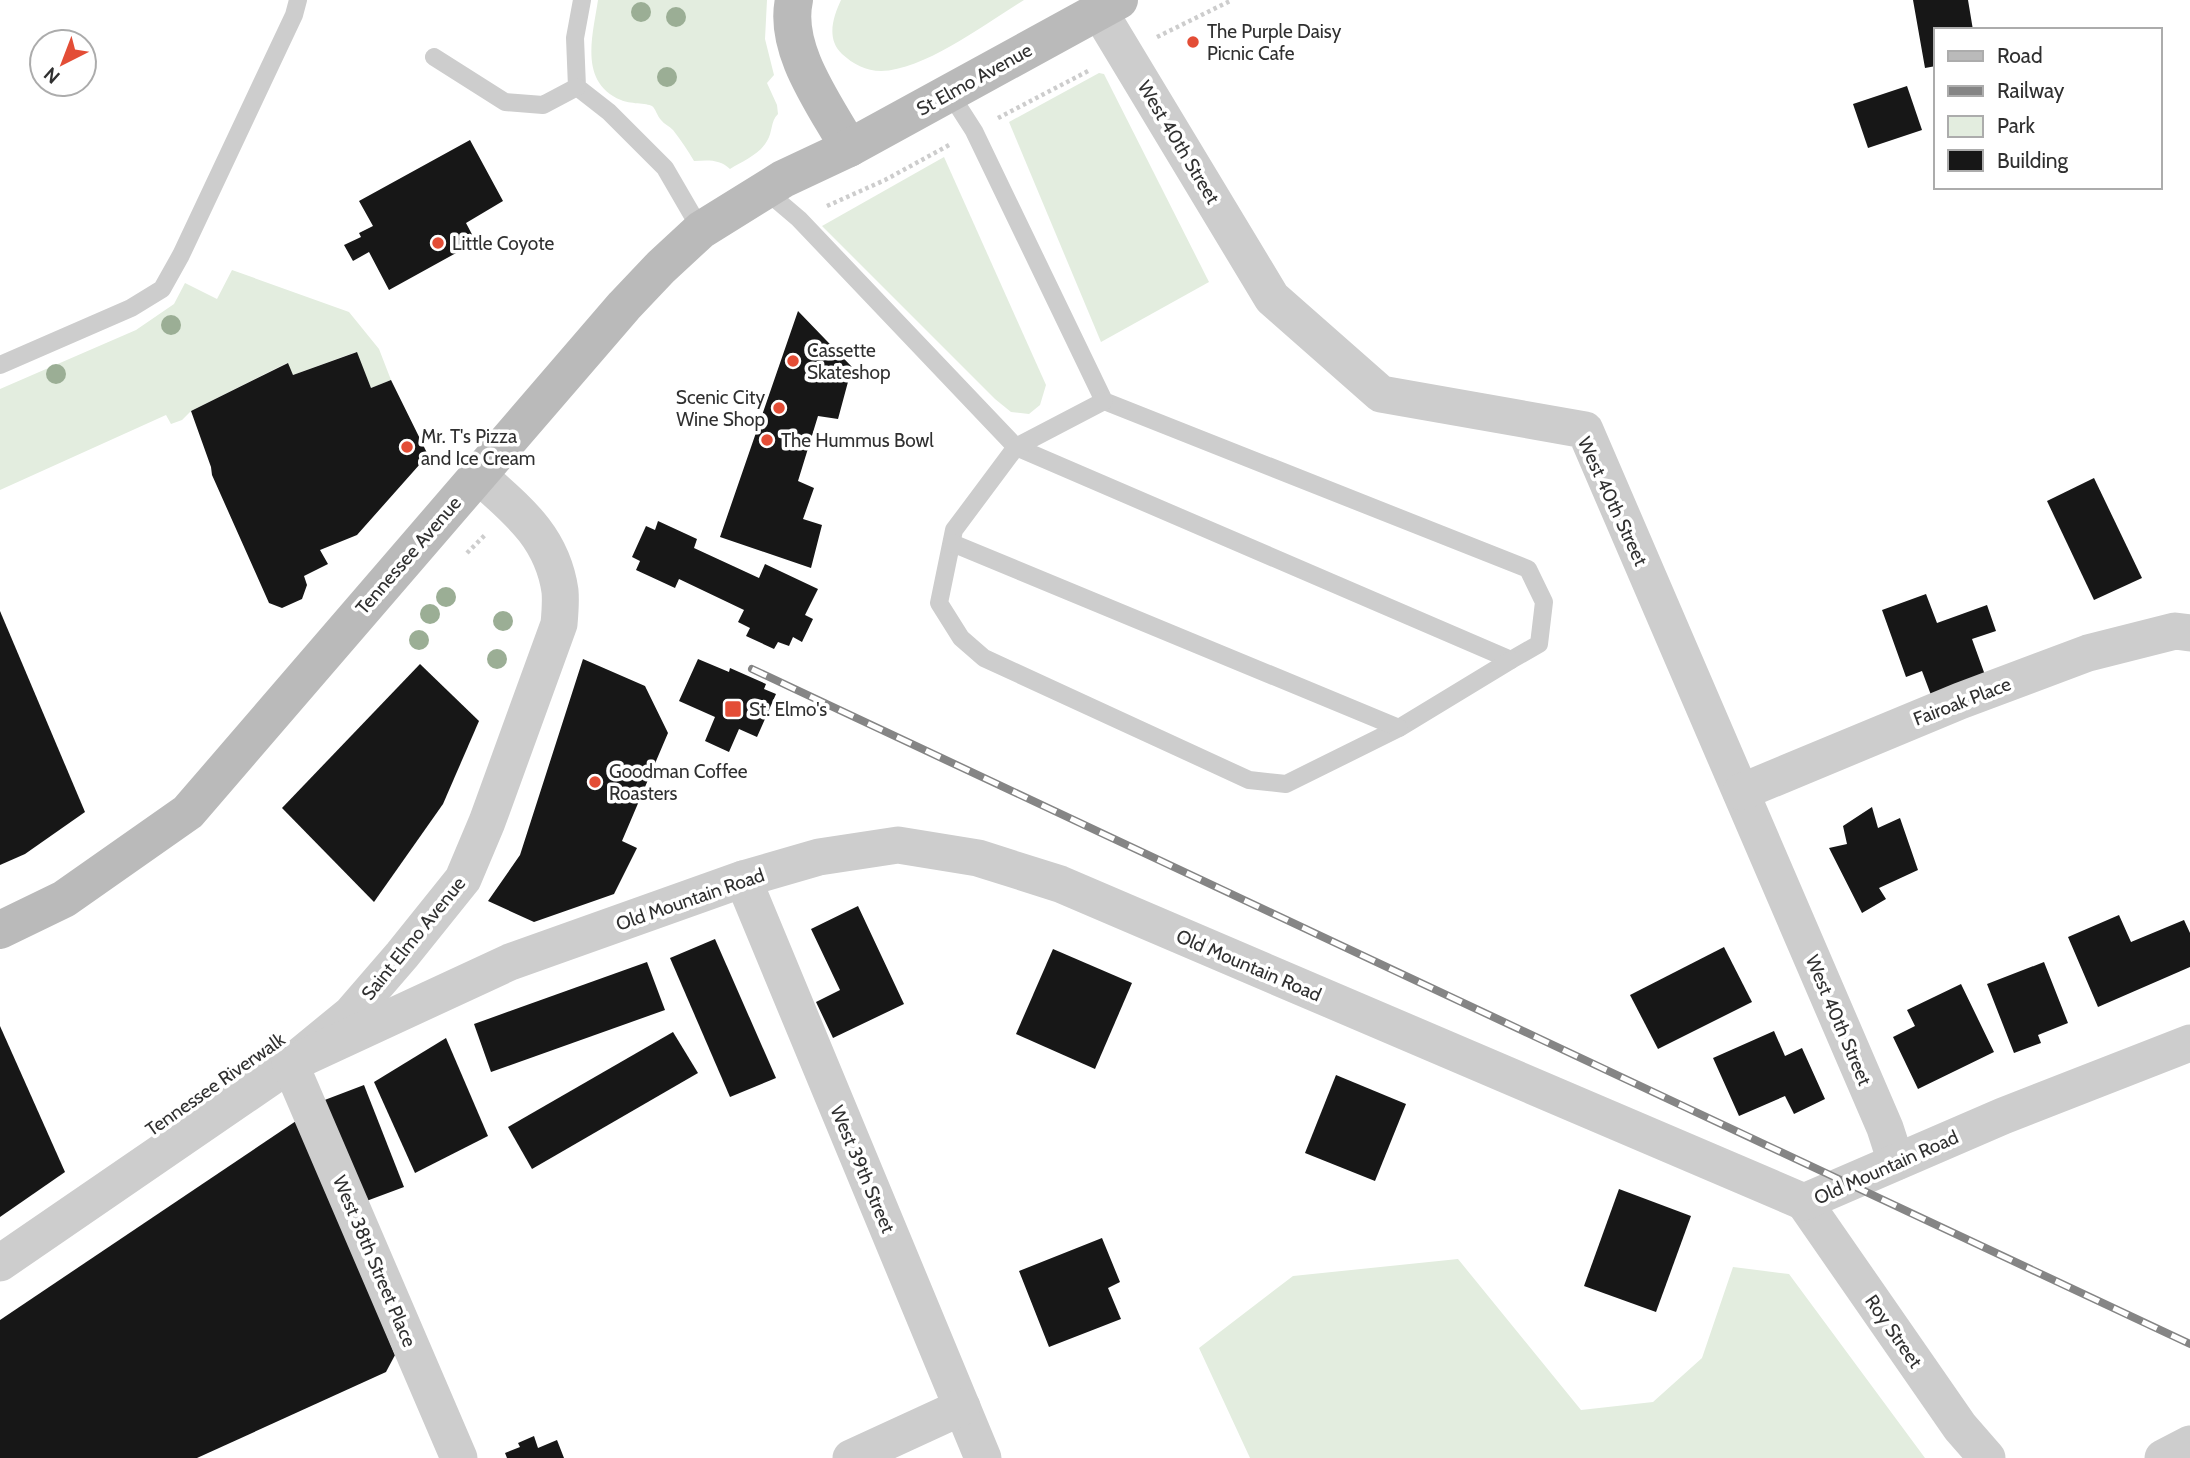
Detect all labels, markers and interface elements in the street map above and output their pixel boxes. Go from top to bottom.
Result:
place label: The Purple Daisy Picnic Cafe [1207,20,1342,65]
north arrow [28,28,98,98]
legend [1934,28,2162,189]
marker: The Purple Daisy Picnic Cafe [1185,34,1201,50]
street label: St Elmo Avenue [913,38,1036,121]
text: Road [1997,43,2043,68]
text: N [39,62,65,88]
street label: West 40th Street [1133,77,1225,209]
text: Railway [1997,78,2065,103]
text: Park [1997,113,2035,138]
text: Building [1997,148,2069,173]
place label: Little Coyote [452,232,554,255]
marker: Little Coyote [430,235,446,251]
place label: Cassette Skateshop [807,339,891,384]
marker: Cassette Skateshop [785,353,801,369]
place label: Scenic City Wine Shop [676,386,765,431]
marker: Scenic City Wine Shop [771,400,787,416]
place label: Mr. T's Pizza and Ice Cream [421,425,535,470]
place label: The Hummus Bowl [781,429,934,452]
marker: The Hummus Bowl [759,432,775,448]
street label: West 40th Street [1573,433,1653,570]
marker: Mr. T's Pizza and Ice Cream [399,439,415,455]
street label: Tennessee Avenue [351,491,466,619]
street label: Fairoak Place [1910,672,2014,731]
place label: St. Elmo's [749,698,827,721]
marker: St. Elmo's [723,699,743,719]
place label: Goodman Coffee Roasters [609,760,748,805]
marker: Goodman Coffee Roasters [587,774,603,790]
street label: Old Mountain Road [613,863,767,936]
street label: Saint Elmo Avenue [357,872,470,1005]
street label: Old Mountain Road [1173,925,1325,1006]
street label: West 40th Street [1801,951,1877,1089]
street label: Tennessee Riverwalk [141,1027,290,1141]
street label: West 39th Street [825,1102,900,1237]
street label: Old Mountain Road [1811,1125,1962,1210]
street label: West 38th Street Place [328,1172,421,1351]
street label: Roy Street [1860,1290,1927,1373]

